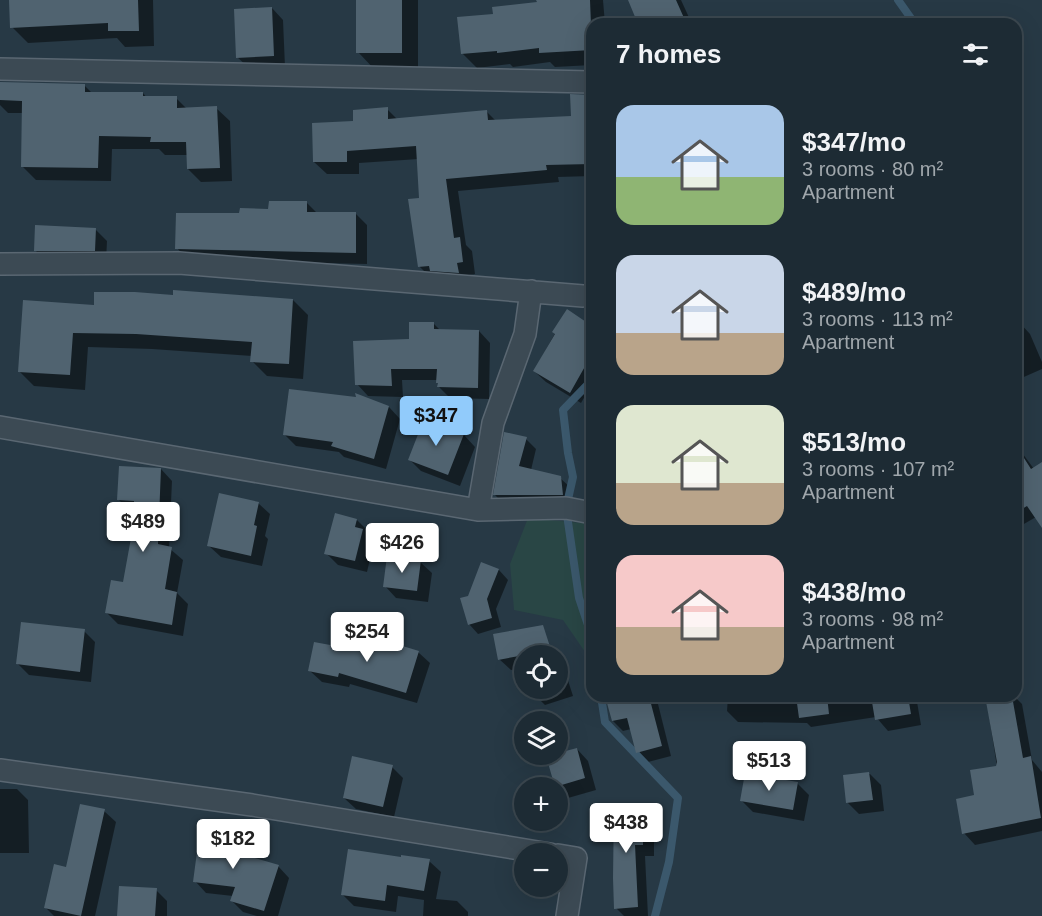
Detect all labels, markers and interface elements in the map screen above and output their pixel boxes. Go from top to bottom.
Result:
icon: filters [959,38,992,71]
text: 7 homes [616,39,722,69]
text: $347/mo [802,127,906,157]
icon: home [664,129,736,201]
text: 3 rooms · 80 m² [802,158,943,180]
text: Apartment [802,181,894,203]
text: $489/mo [802,277,906,307]
icon: home [664,279,736,351]
text: 3 rooms · 113 m² [802,308,953,330]
text: Apartment [802,331,894,353]
pin: $347 [400,396,472,447]
text: $347 [414,404,458,426]
text: $513/mo [802,427,906,457]
icon: home [664,429,736,501]
text: 3 rooms · 107 m² [802,458,954,480]
text: Apartment [802,481,894,503]
pin: $489 [107,502,179,553]
text: $489 [121,510,165,532]
pin: $426 [366,523,438,574]
text: $426 [380,531,424,553]
text: $438/mo [802,577,906,607]
icon: home [664,579,736,651]
text: 3 rooms · 98 m² [802,608,943,630]
pin: $254 [331,612,403,663]
text: $254 [345,620,389,642]
text: Apartment [802,631,894,653]
map controls [514,645,568,897]
button: locate [514,645,568,699]
button: layers [514,711,568,765]
pin: $513 [733,741,805,792]
text: $513 [747,749,791,771]
button: + [514,777,568,831]
pin: $438 [590,803,662,854]
text: $438 [604,811,648,833]
pin: $182 [197,819,269,870]
text: $182 [211,827,255,849]
button: − [514,843,568,897]

